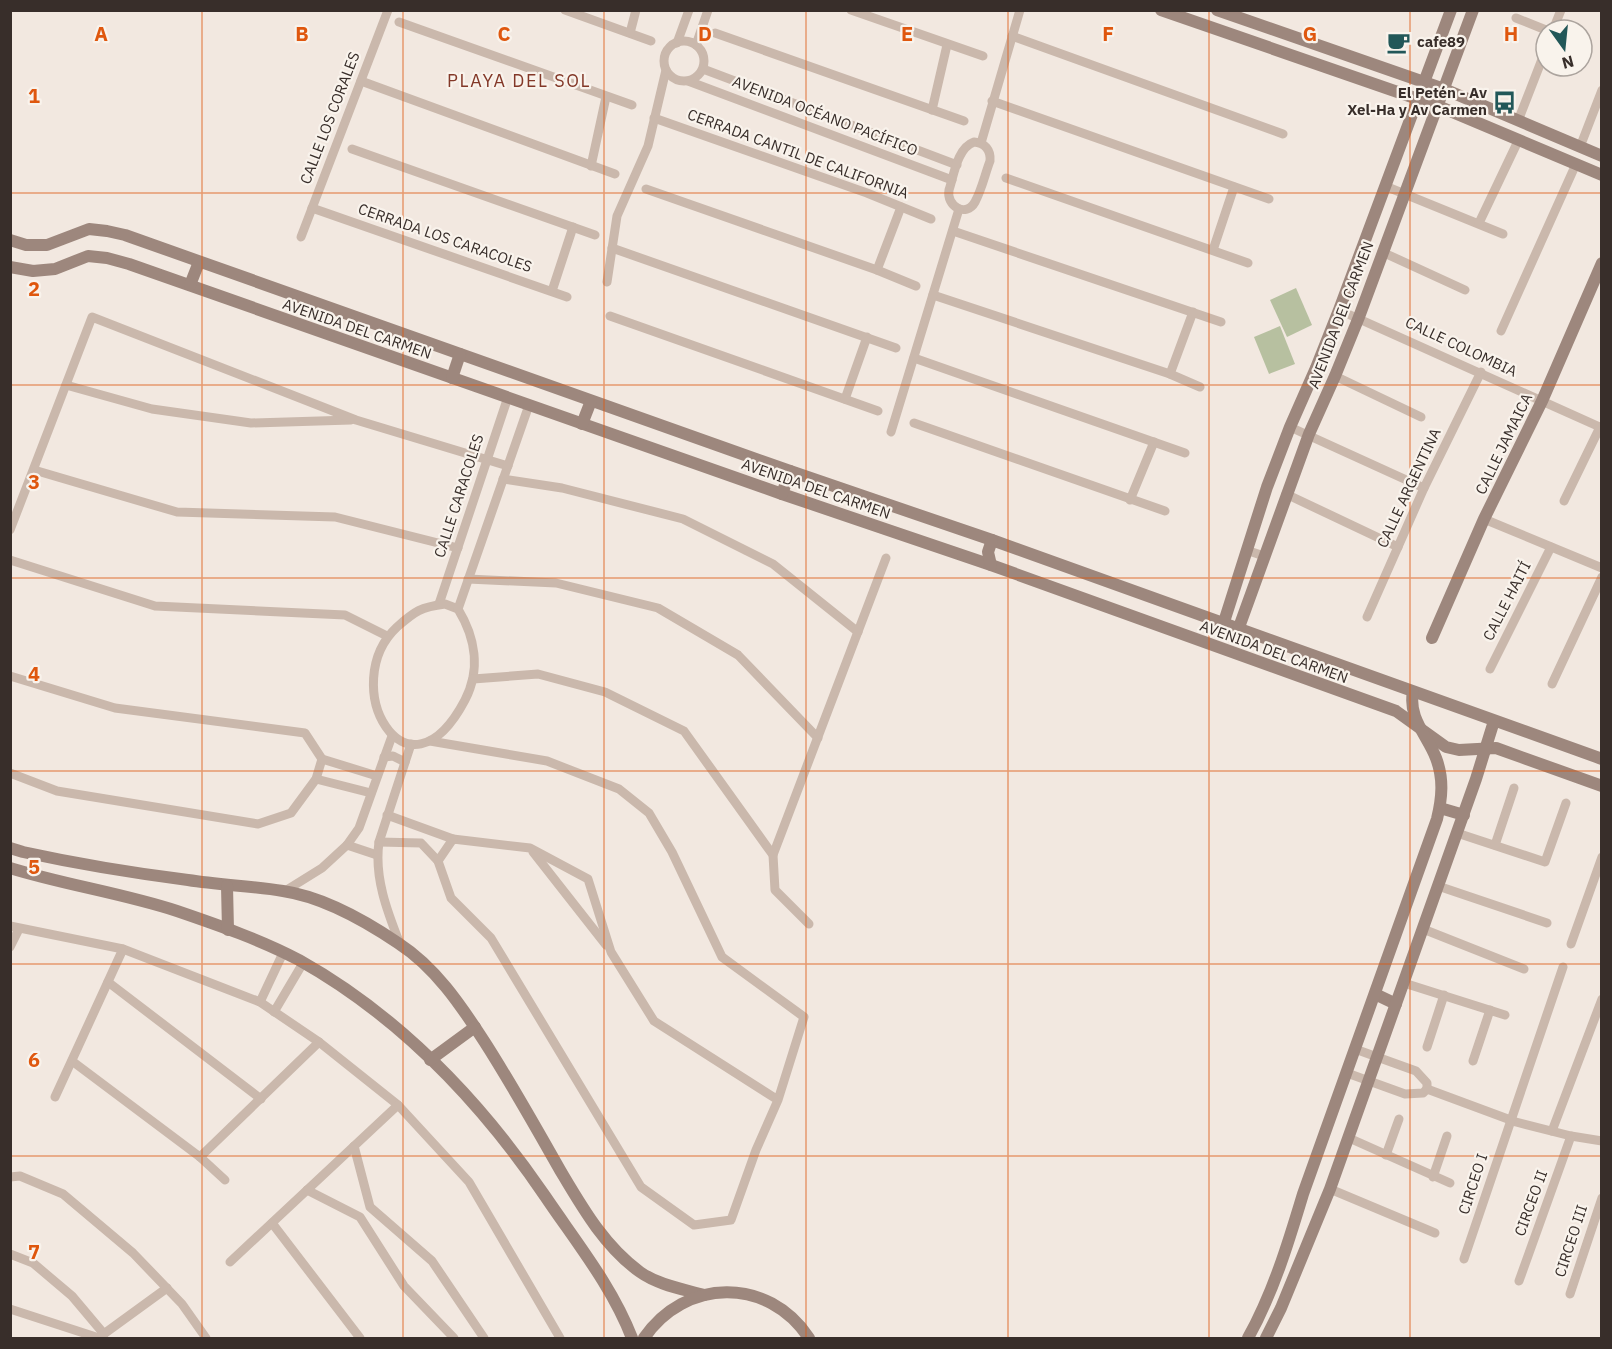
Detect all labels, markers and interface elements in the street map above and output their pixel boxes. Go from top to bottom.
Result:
north arrow [1534,18,1594,78]
text: A [94,20,108,47]
text: B [295,20,309,47]
text: C [497,20,511,47]
text: D [698,20,712,47]
text: E [901,20,913,47]
text: F [1102,20,1114,47]
text: G [1303,20,1317,47]
text: H [1504,20,1518,47]
cafe icon: cafe89 [1386,29,1412,55]
place label: cafe89 [1417,32,1465,51]
street label: CALLE LOS CORALES [296,49,364,187]
text: N [1560,51,1576,74]
district label: PLAYA DEL SOL [447,69,591,92]
street label: AVENIDA OCÉANO PACÍFICO [730,71,920,160]
text: 1 [28,82,40,109]
place label: El Petén - Av Xel-Ha y Av Carmen [1347,83,1487,119]
bus stop icon: El Petén - Av Xel-Ha y Av Carmen [1492,89,1518,115]
street label: CERRADA CANTIL DE CALIFORNIA [685,105,912,203]
street label: CERRADA LOS CARACOLES [356,199,535,276]
street label: AVENIDA DEL CARMEN [1304,238,1377,391]
text: 2 [28,275,40,302]
street label: AVENIDA DEL CARMEN [280,294,434,363]
street label: CALLE COLOMBIA [1402,312,1521,381]
street label: CALLE JAMAICA [1471,390,1536,497]
street label: CALLE ARGENTINA [1373,425,1445,551]
street label: CALLE CARACOLES [430,432,487,560]
street label: AVENIDA DEL CARMEN [739,454,893,523]
text: 3 [28,468,40,495]
street label: CALLE HAITÍ [1478,558,1535,644]
street label: AVENIDA DEL CARMEN [1197,616,1351,687]
text: 4 [28,660,40,687]
text: 5 [28,853,40,880]
text: 6 [28,1046,40,1073]
street label: CIRCEO I [1454,1151,1491,1217]
street label: CIRCEO II [1510,1167,1551,1238]
street label: CIRCEO III [1550,1202,1591,1279]
text: 7 [28,1238,40,1265]

